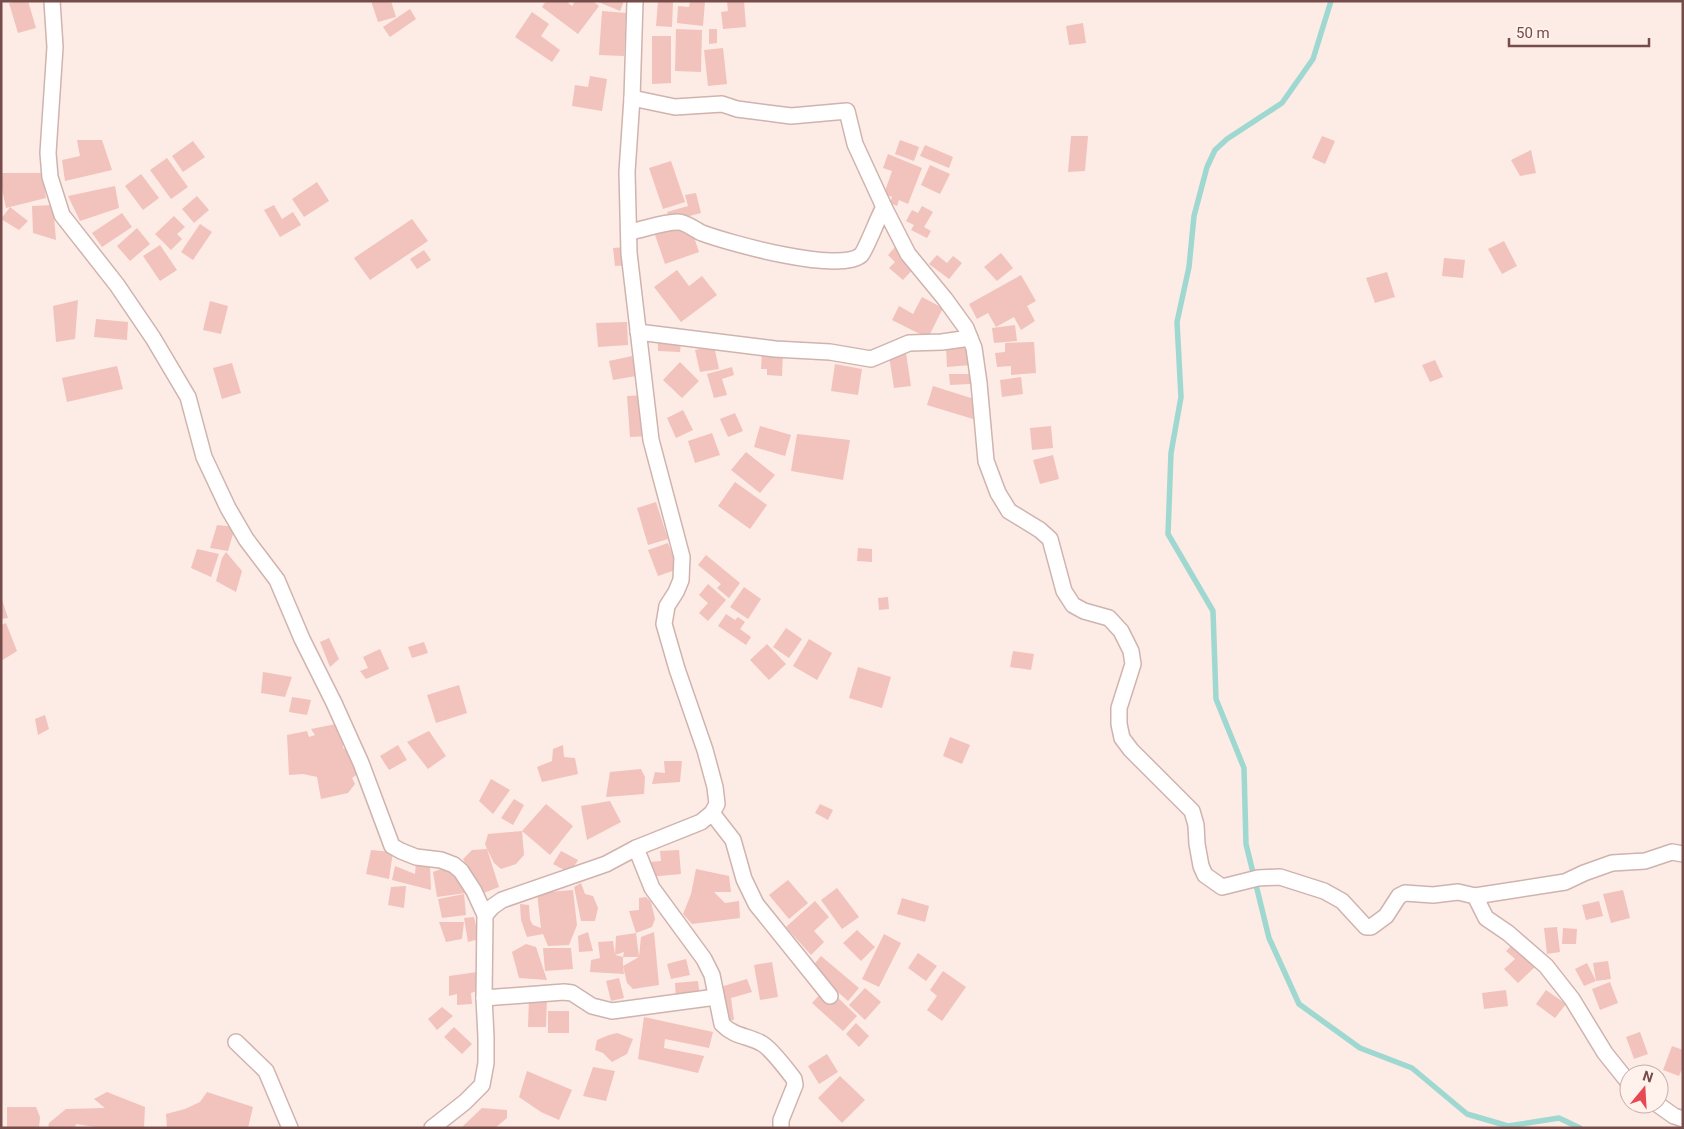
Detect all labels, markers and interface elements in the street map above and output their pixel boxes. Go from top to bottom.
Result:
scale bar [1509,15,1649,47]
text: 50 m [1516,24,1550,42]
north arrow [1619,1064,1669,1114]
text: N [1641,1067,1655,1086]

